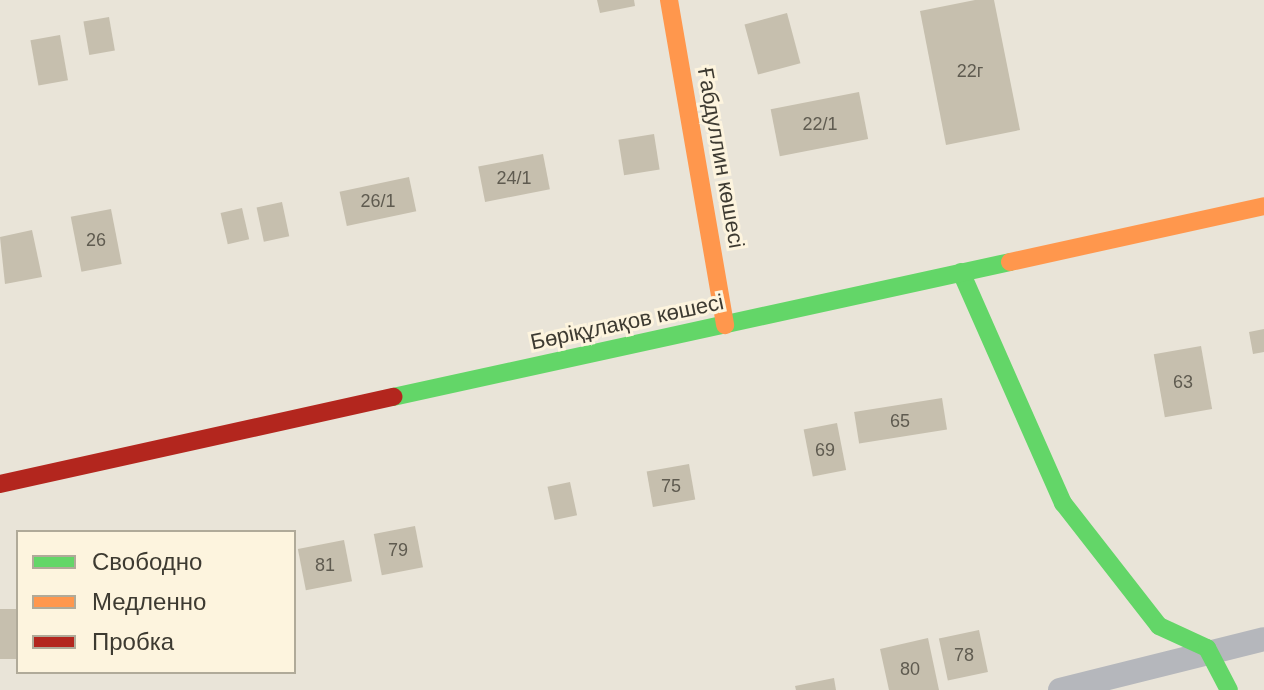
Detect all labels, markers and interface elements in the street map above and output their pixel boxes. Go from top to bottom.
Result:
house number: 22г [957,60,983,82]
street label: Ғабдуллин көшесі [692,66,750,250]
house number: 22/1 [802,113,838,135]
house number: 24/1 [496,167,532,189]
house number: 26/1 [360,190,396,212]
house number: 26 [86,229,106,251]
street label: Бөріқұлақов көшесі [528,289,726,355]
house number: 63 [1173,371,1193,393]
house number: 65 [890,410,910,432]
house number: 69 [815,439,835,461]
house number: 75 [661,475,681,497]
legend [16,530,296,674]
house number: 79 [388,539,408,561]
text: Свободно [92,548,202,575]
house number: 81 [315,554,335,576]
text: Медленно [92,588,206,615]
text: Пробка [92,628,174,655]
house number: 78 [954,644,974,666]
house number: 80 [900,658,920,680]

